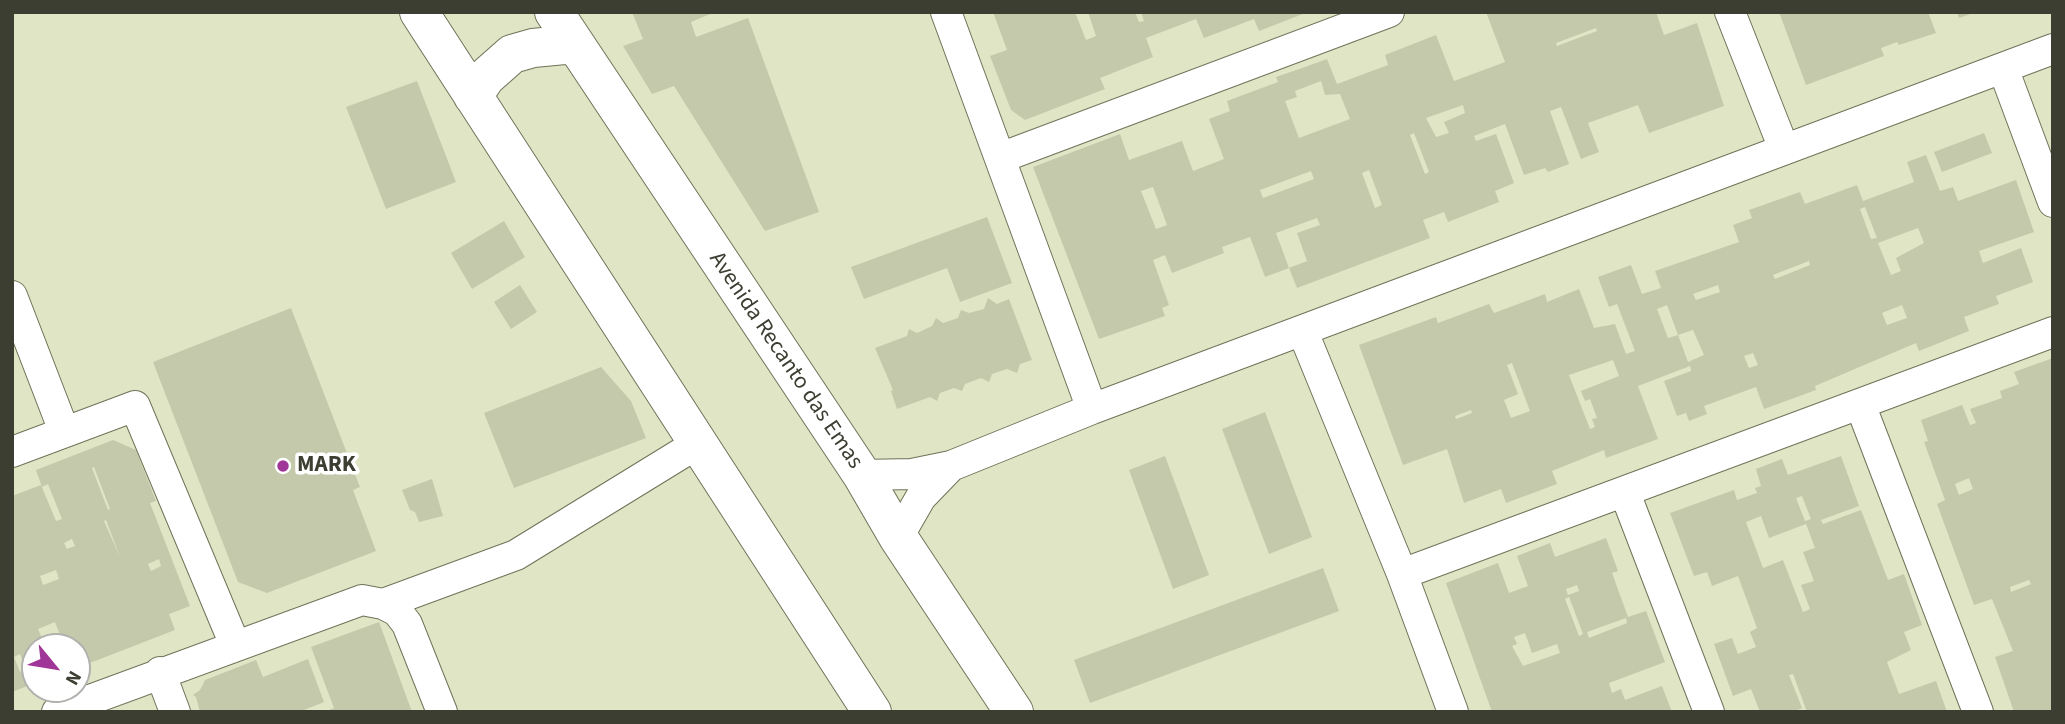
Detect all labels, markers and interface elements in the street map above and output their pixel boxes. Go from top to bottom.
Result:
street label: Avenida Recanto das Emas [702,247,868,475]
place label: MARK [297,452,356,480]
marker: MARK [275,458,291,474]
north arrow [21,633,91,703]
text: N [58,666,88,690]

